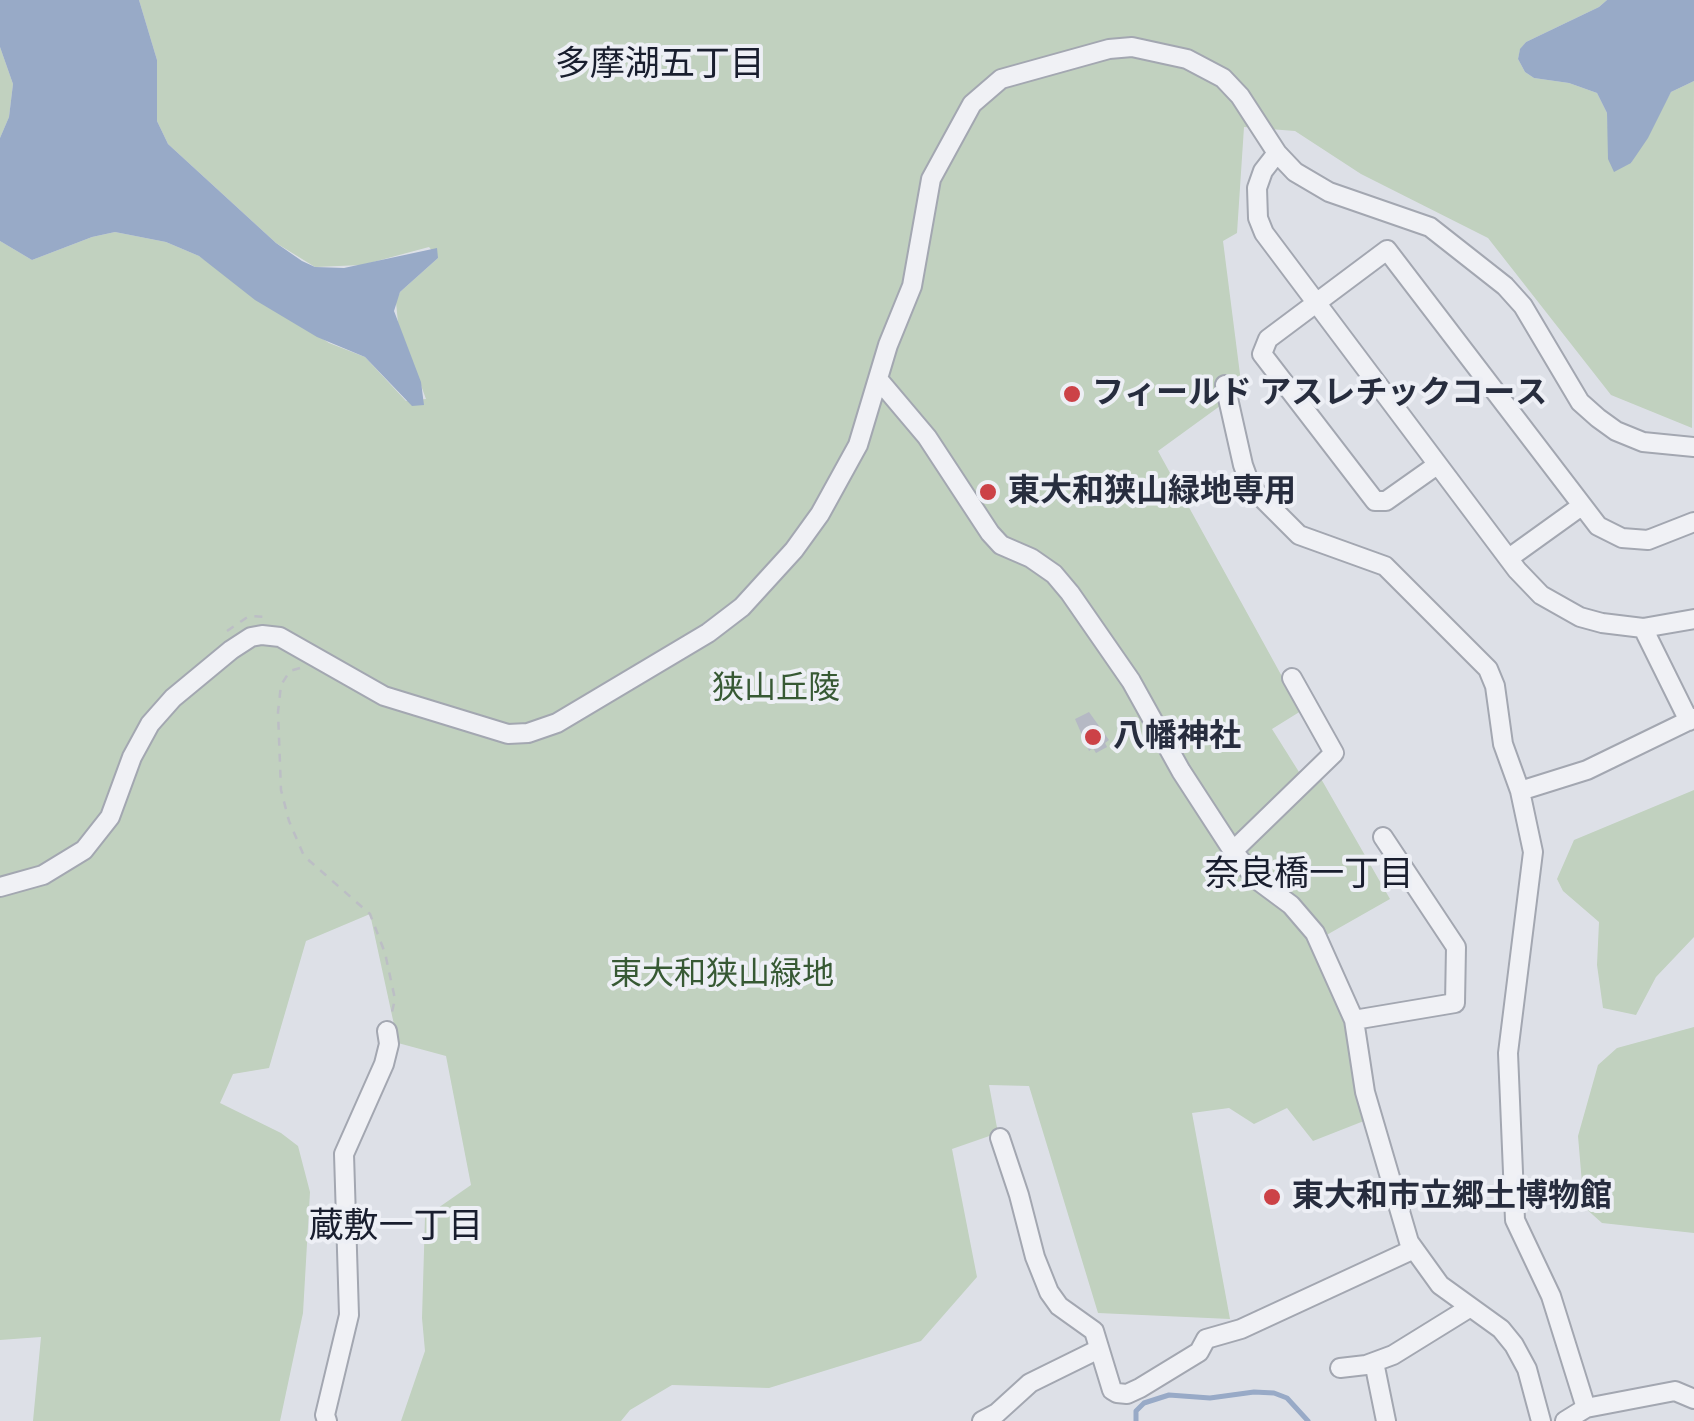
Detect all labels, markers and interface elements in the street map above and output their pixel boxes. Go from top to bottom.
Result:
district label: 多摩湖五丁目 [555,44,765,86]
place label: フィールド アスレチックコース [1092,375,1547,413]
marker: フィールド アスレチックコース [1061,383,1083,405]
place label: 東大和狭山緑地専用 [1008,473,1296,511]
marker: 東大和狭山緑地専用 [977,481,999,503]
park label: 狭山丘陵 [712,670,840,708]
place label: 八幡神社 [1113,718,1241,756]
marker: 八幡神社 [1082,726,1104,748]
district label: 奈良橋一丁目 [1204,854,1414,896]
park label: 東大和狭山緑地 [610,956,834,994]
place label: 東大和市立郷土博物館 [1292,1178,1612,1216]
marker: 東大和市立郷土博物館 [1261,1186,1283,1208]
district label: 蔵敷一丁目 [309,1206,483,1248]

